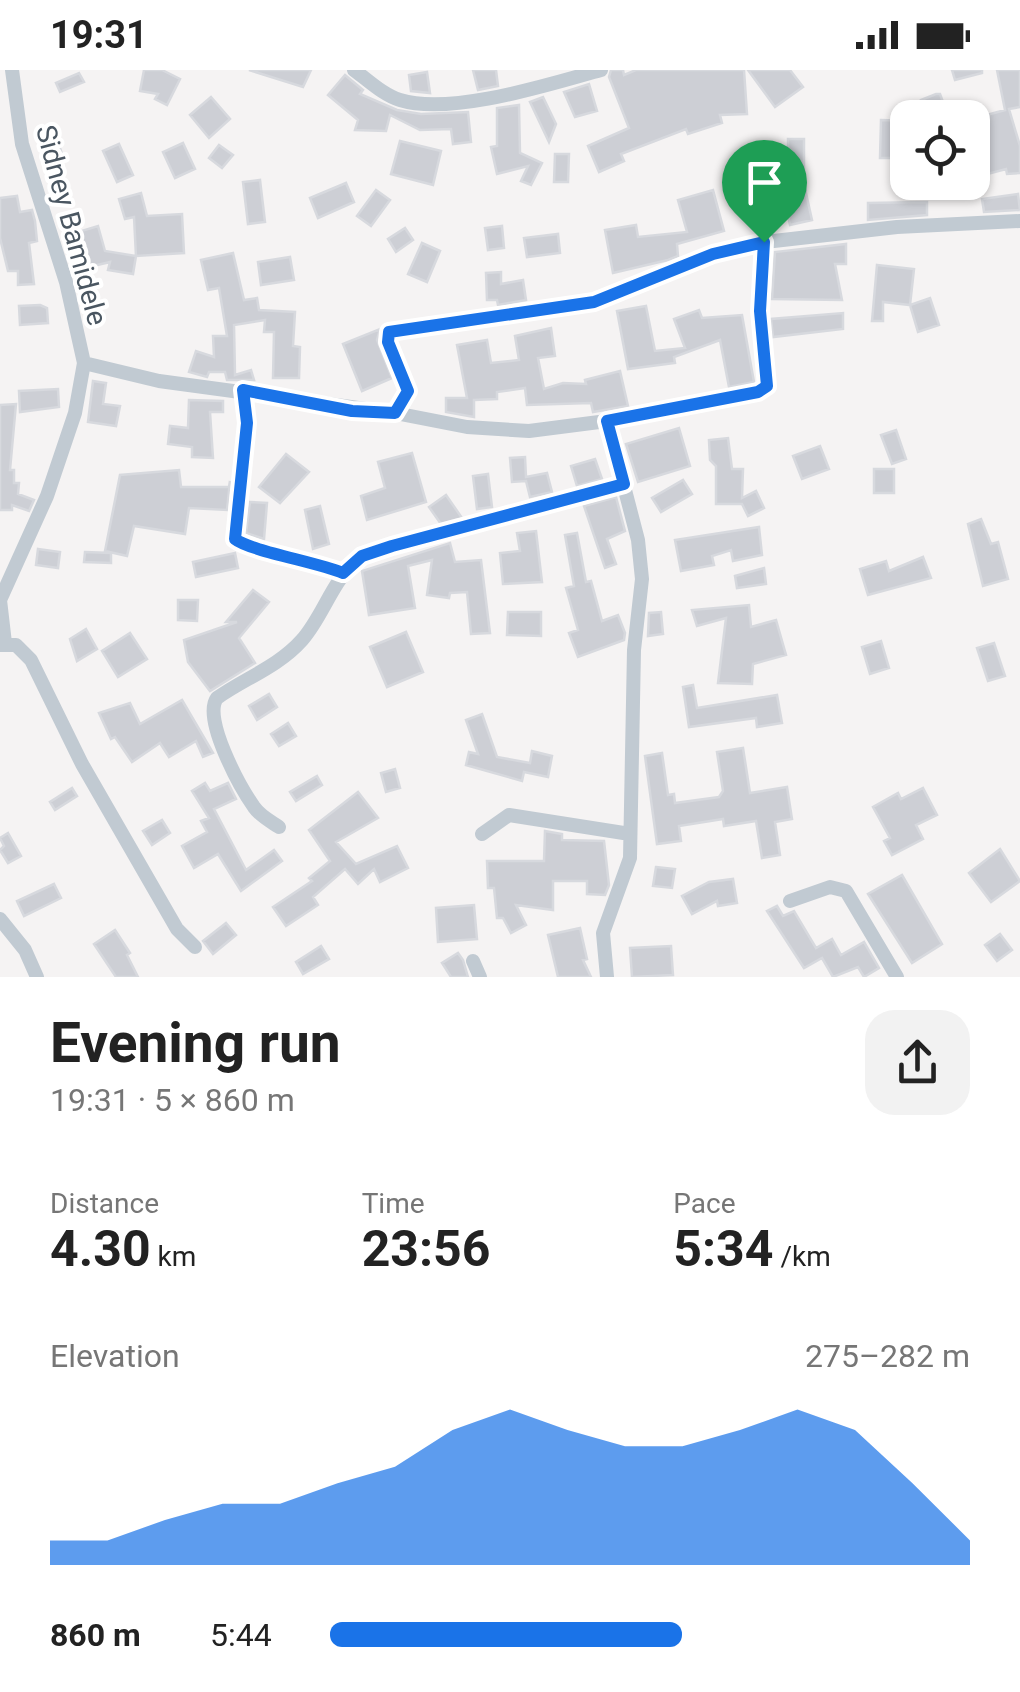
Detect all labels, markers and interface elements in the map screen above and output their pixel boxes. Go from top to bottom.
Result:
text: 19:31 [50,13,148,57]
map controls [890,100,990,200]
button: locate [890,100,990,200]
street label: Sidney Bamidele [29,121,114,329]
pin [722,140,807,243]
icon: arrive [737,155,792,210]
button: share [865,1010,970,1115]
text: Evening run [50,1011,341,1075]
text: 19:31 · 5 × 860 m [50,1081,295,1119]
text: Distance [50,1187,159,1220]
text: Time [362,1187,425,1220]
text: Pace [673,1187,736,1220]
text: 4.30 [50,1220,151,1278]
text: 23:56 [362,1220,491,1278]
text: 5:34 [673,1220,773,1278]
text: km [151,1240,196,1273]
text: /km [773,1240,831,1273]
text: Elevation [50,1337,180,1375]
text: 275–282 m [805,1337,970,1375]
text: 860 m [50,1616,141,1654]
text: 5:44 [210,1616,272,1654]

